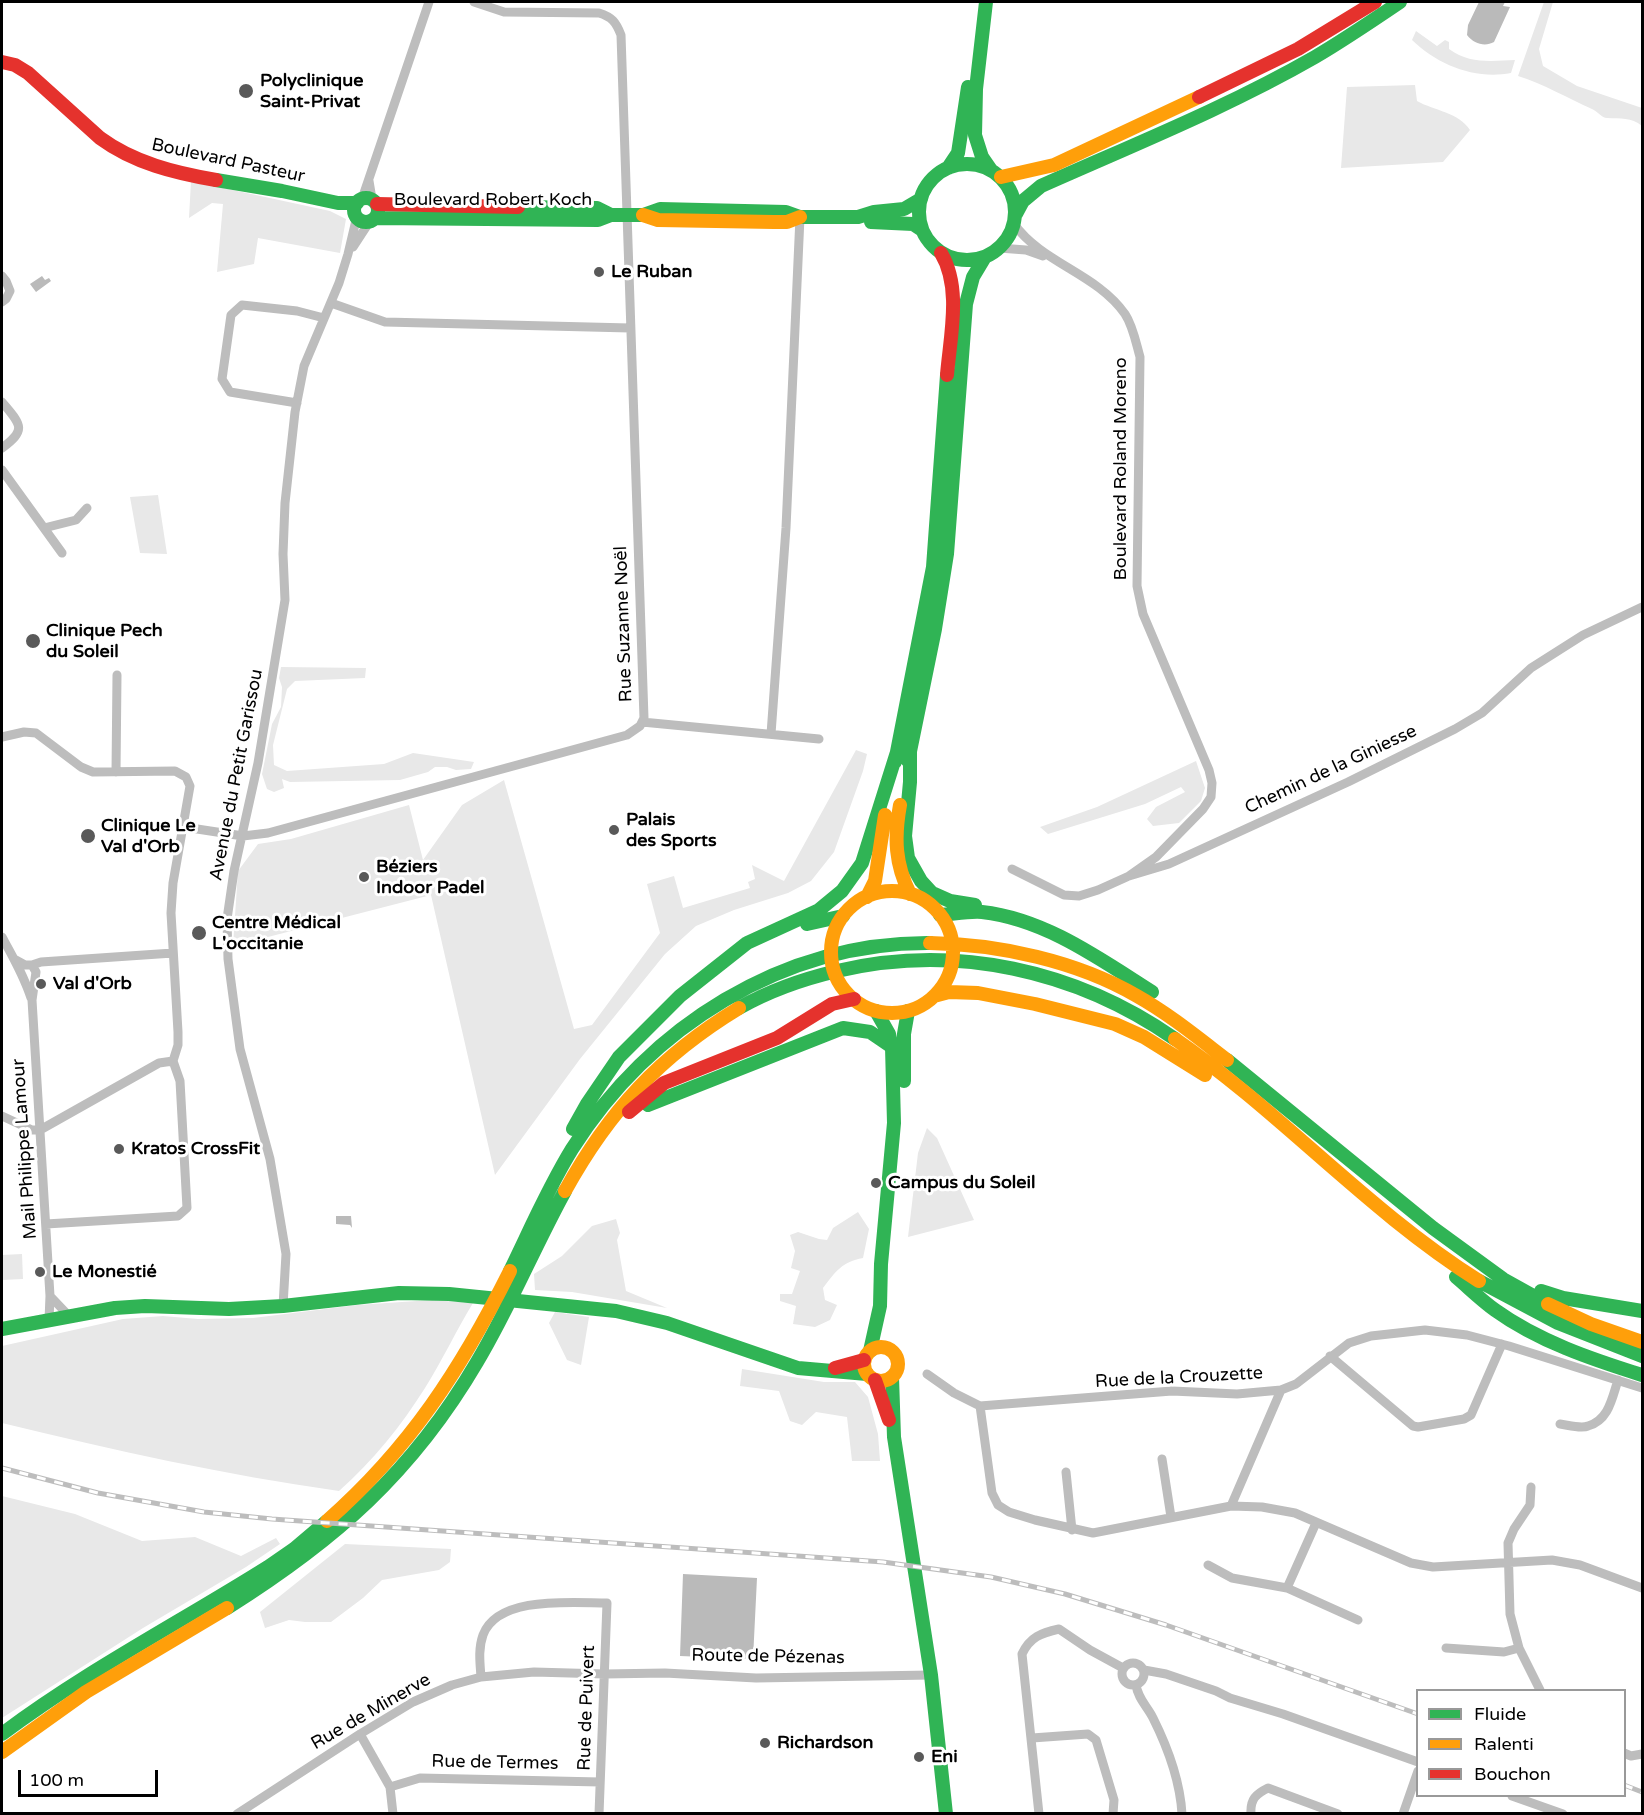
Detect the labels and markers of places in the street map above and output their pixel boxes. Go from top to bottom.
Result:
place label: Polyclinique Saint-Privat [260,70,363,112]
marker: Polyclinique Saint-Privat [237,82,255,100]
place label: Le Ruban [611,261,692,283]
marker: Le Ruban [592,265,606,279]
place label: Clinique Pech du Soleil [46,620,163,662]
marker: Clinique Pech du Soleil [24,632,42,650]
place label: Palais des Sports [626,809,717,852]
place label: Clinique Le Val d'Orb [101,815,196,858]
marker: Palais des Sports [607,823,621,837]
marker: Clinique Le Val d'Orb [79,827,97,845]
place label: Béziers Indoor Padel [376,856,485,898]
marker: Béziers Indoor Padel [357,870,371,884]
place label: Centre Médical L'occitanie [212,912,341,954]
marker: Centre Médical L'occitanie [190,924,208,942]
place label: Val d'Orb [53,973,132,995]
marker: Val d'Orb [34,977,48,991]
place label: Kratos CrossFit [131,1138,260,1160]
marker: Kratos CrossFit [112,1142,126,1156]
place label: Campus du Soleil [888,1172,1035,1194]
marker: Campus du Soleil [869,1176,883,1190]
place label: Le Monestié [52,1261,157,1283]
marker: Le Monestié [33,1265,47,1279]
place label: Richardson [777,1732,873,1754]
marker: Richardson [758,1736,772,1750]
place label: Eni [931,1746,958,1768]
marker: Eni [912,1750,926,1764]

